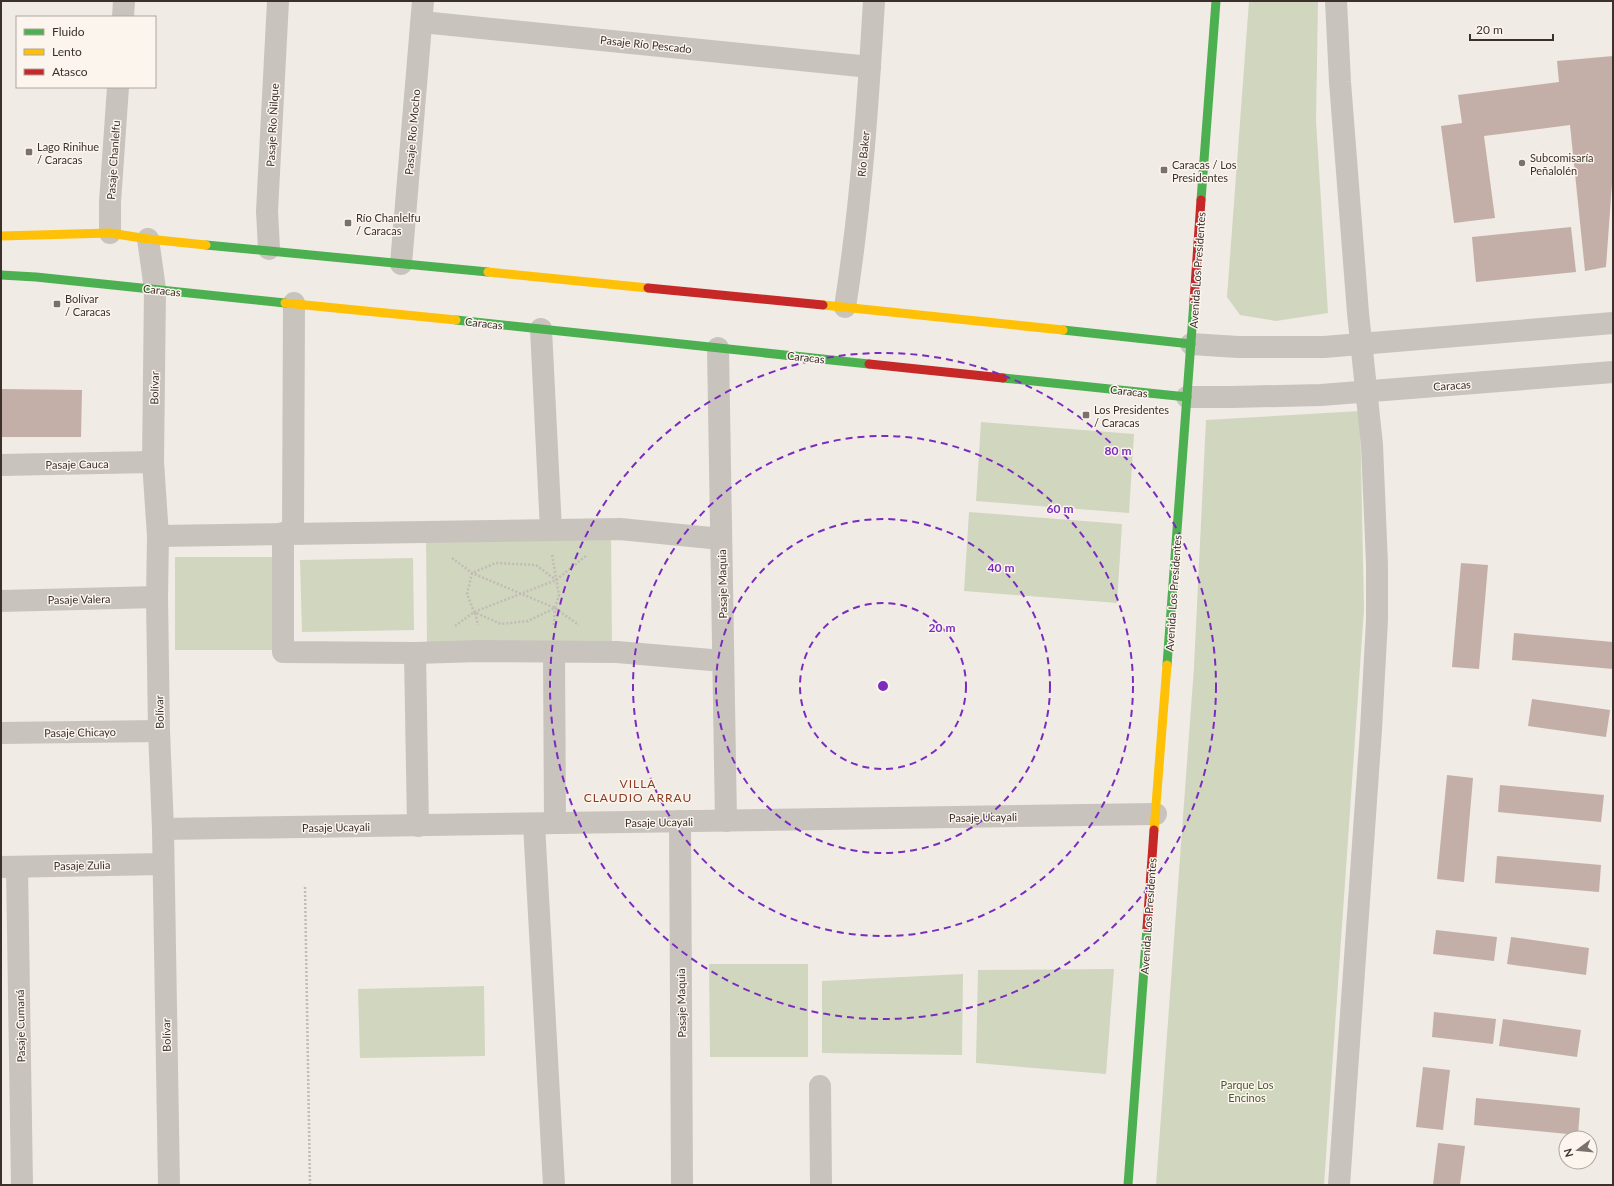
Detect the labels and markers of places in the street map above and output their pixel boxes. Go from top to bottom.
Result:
place label: Lago Rinihue / Caracas [37,140,99,166]
marker: Lago Rinihue / Caracas [24,147,34,157]
place label: Subcomisaría Peñalolén [1530,151,1594,177]
place label: Caracas / Los Presidentes [1172,158,1237,184]
marker: Subcomisaría Peñalolén [1517,158,1527,168]
marker: Caracas / Los Presidentes [1159,165,1169,175]
place label: Río Chanlelfu / Caracas [356,211,421,237]
marker: Río Chanlelfu / Caracas [343,218,353,228]
place label: Bolívar / Caracas [65,292,111,318]
marker: Bolívar / Caracas [52,299,62,309]
place label: Los Presidentes / Caracas [1094,403,1169,429]
marker: Los Presidentes / Caracas [1081,410,1091,420]
centre of rings [876,679,890,693]

